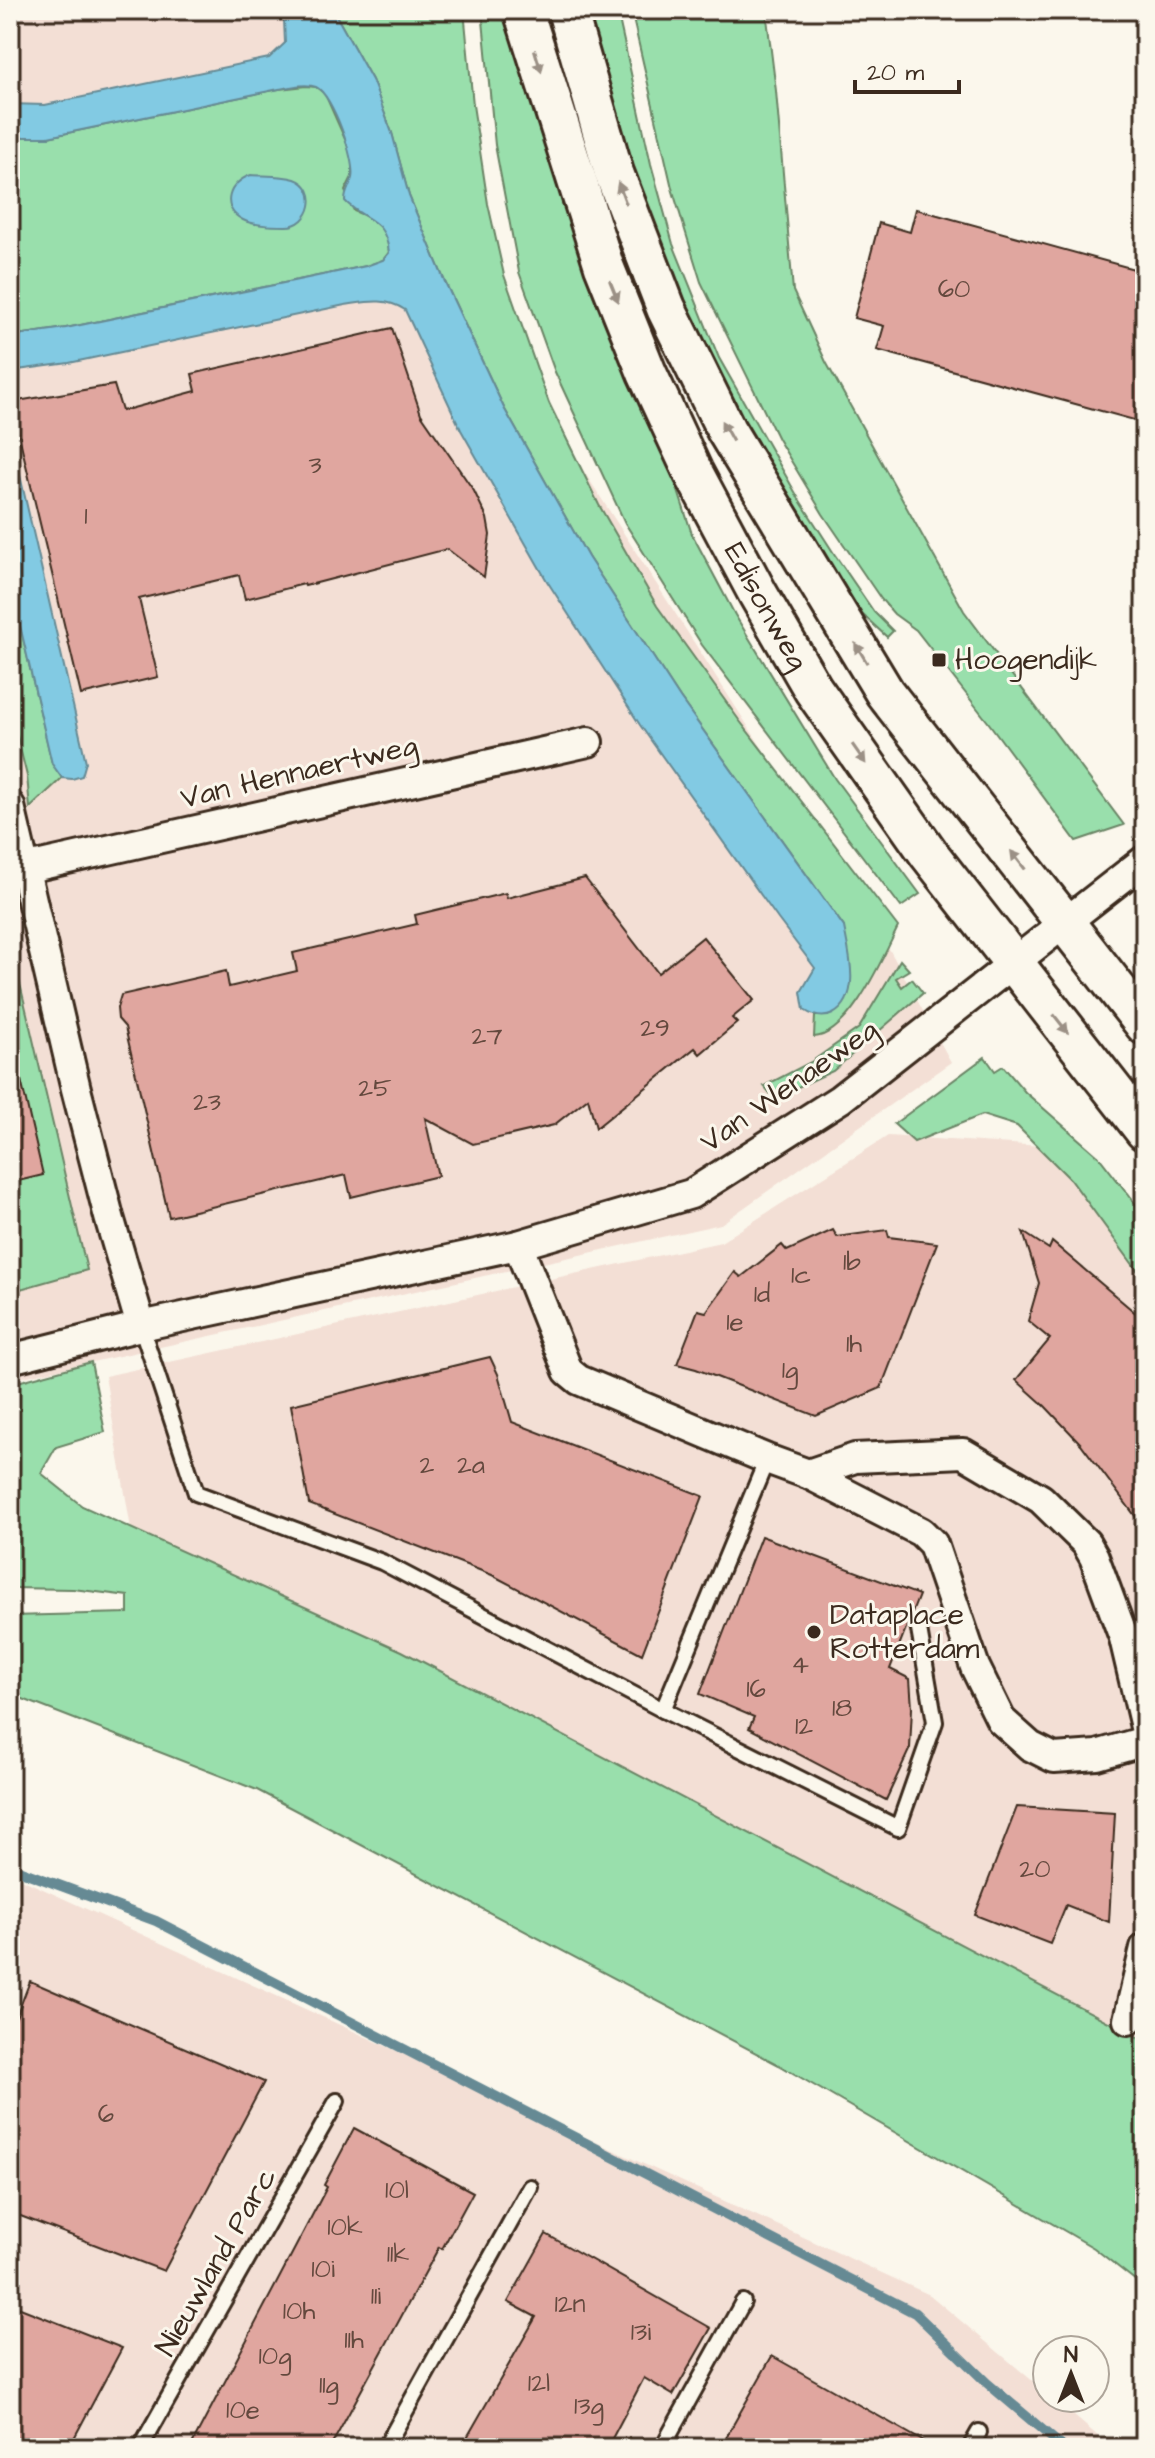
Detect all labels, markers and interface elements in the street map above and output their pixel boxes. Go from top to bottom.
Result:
scale bar [855,44,959,94]
one-way arrow [532,49,545,73]
text: 20 m [867,56,924,90]
one-way arrow [615,181,628,205]
house number: 60 [938,271,970,307]
one-way arrow [608,279,621,303]
one-way arrow [720,419,733,442]
house number: 3 [308,447,322,483]
house number: 1 [84,498,88,534]
street label: Edisonweg [713,535,819,679]
place label: Hoogendijk [955,639,1097,682]
one-way arrow [854,642,868,664]
marker: Hoogendijk [930,651,948,669]
street label: Van Hennaertweg [177,724,422,821]
one-way arrow [851,744,866,765]
one-way arrow [1010,850,1026,870]
street label: Van Wenaeweg [692,1009,887,1164]
house number: 29 [640,1010,670,1046]
one-way arrow [1052,1014,1068,1034]
house number: 27 [472,1018,502,1054]
house number: 25 [358,1070,392,1106]
house number: 23 [193,1084,221,1120]
house number: 1b [843,1244,861,1280]
house number: 1c [791,1257,811,1293]
house number: 1d [754,1276,770,1312]
house number: 1e [726,1304,744,1340]
house number: 1h [846,1326,862,1362]
house number: 1g [782,1352,798,1390]
house number: 2 [420,1447,435,1483]
house number: 2a [457,1447,485,1483]
place label: Dataplace Rotterdam [830,1594,980,1670]
marker: Dataplace Rotterdam [805,1623,823,1641]
house number: 4 [791,1647,809,1683]
house number: 16 [746,1671,766,1707]
house number: 18 [832,1690,852,1726]
house number: 12 [795,1708,813,1744]
house number: 20 [1019,1851,1051,1887]
house number: 6 [98,2096,114,2132]
street label: Nieuwland Parc [145,2160,287,2364]
house number: 10l [385,2172,409,2208]
house number: 10k [327,2209,363,2245]
house number: 11k [387,2236,409,2272]
house number: 10i [311,2251,335,2287]
house number: 11i [371,2278,381,2314]
house number: 12n [554,2286,586,2322]
house number: 10h [283,2293,315,2329]
house number: 13i [631,2314,651,2350]
house number: 11h [344,2322,364,2358]
north arrow [1031,2334,1111,2414]
house number: 10g [258,2338,292,2376]
text: N [1064,2340,1078,2371]
house number: 12l [528,2365,550,2401]
house number: 11g [319,2367,339,2405]
house number: 13g [574,2388,604,2426]
house number: 10e [226,2392,260,2428]

